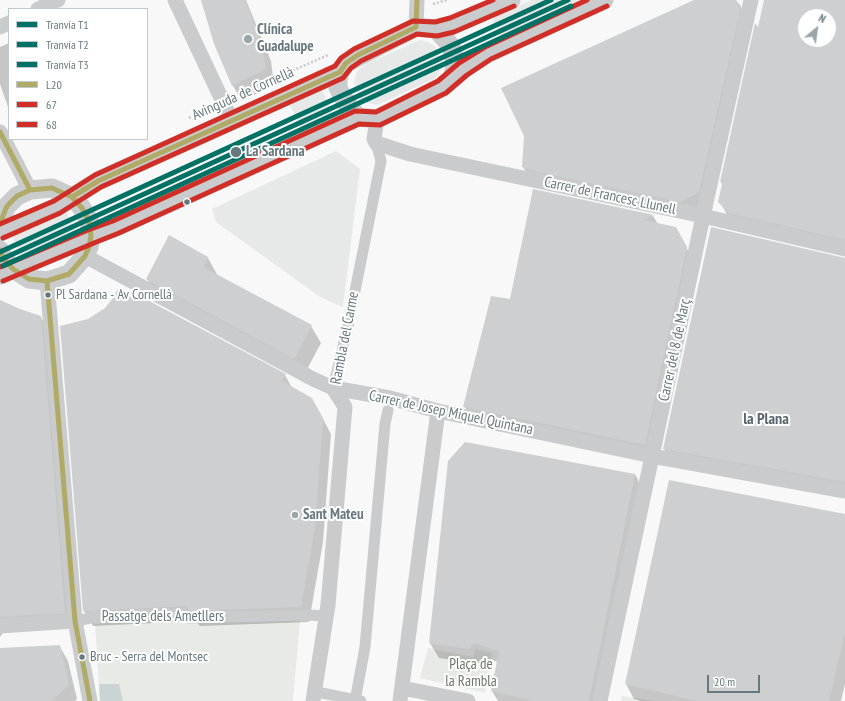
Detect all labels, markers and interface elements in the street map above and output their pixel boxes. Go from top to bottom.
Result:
legend [8,8,148,140]
north arrow [797,8,837,48]
text: N [816,11,828,26]
text: Tranvía T1 [46,17,89,32]
place label: Clínica Guadalupe [257,21,314,56]
marker: Clínica Guadalupe [242,33,254,45]
text: Tranvía T2 [46,37,89,52]
text: Tranvía T3 [46,57,89,72]
street label: Avinguda de Cornellà [189,63,297,125]
text: L20 [46,77,62,92]
text: 67 [46,97,57,112]
text: 68 [46,117,57,132]
place label: La Sardana [246,143,305,161]
marker: La Sardana [229,145,243,159]
street label: Carrer de Francesc Llunell [543,173,677,219]
unlabelled marker [182,197,192,207]
place label: Pl Sardana - Av Cornellà [56,287,172,303]
marker: Pl Sardana - Av Cornellà [43,290,53,300]
street label: Rambla del Carme [327,290,363,386]
street label: Carrer del 8 de Març [655,297,695,403]
street label: Carrer de Josep Miquel Quintana [367,387,535,439]
district label: la Plana [743,409,789,429]
place label: Sant Mateu [303,506,364,524]
marker: Sant Mateu [290,510,300,520]
street label: Passatge dels Ametllers [102,608,224,626]
place label: Bruc - Serra del Montsec [90,649,208,665]
marker: Bruc - Serra del Montsec [77,652,87,662]
park label: Plaça de la Rambla [445,656,497,691]
scale bar [709,667,762,693]
text: 20 m [714,674,735,689]

